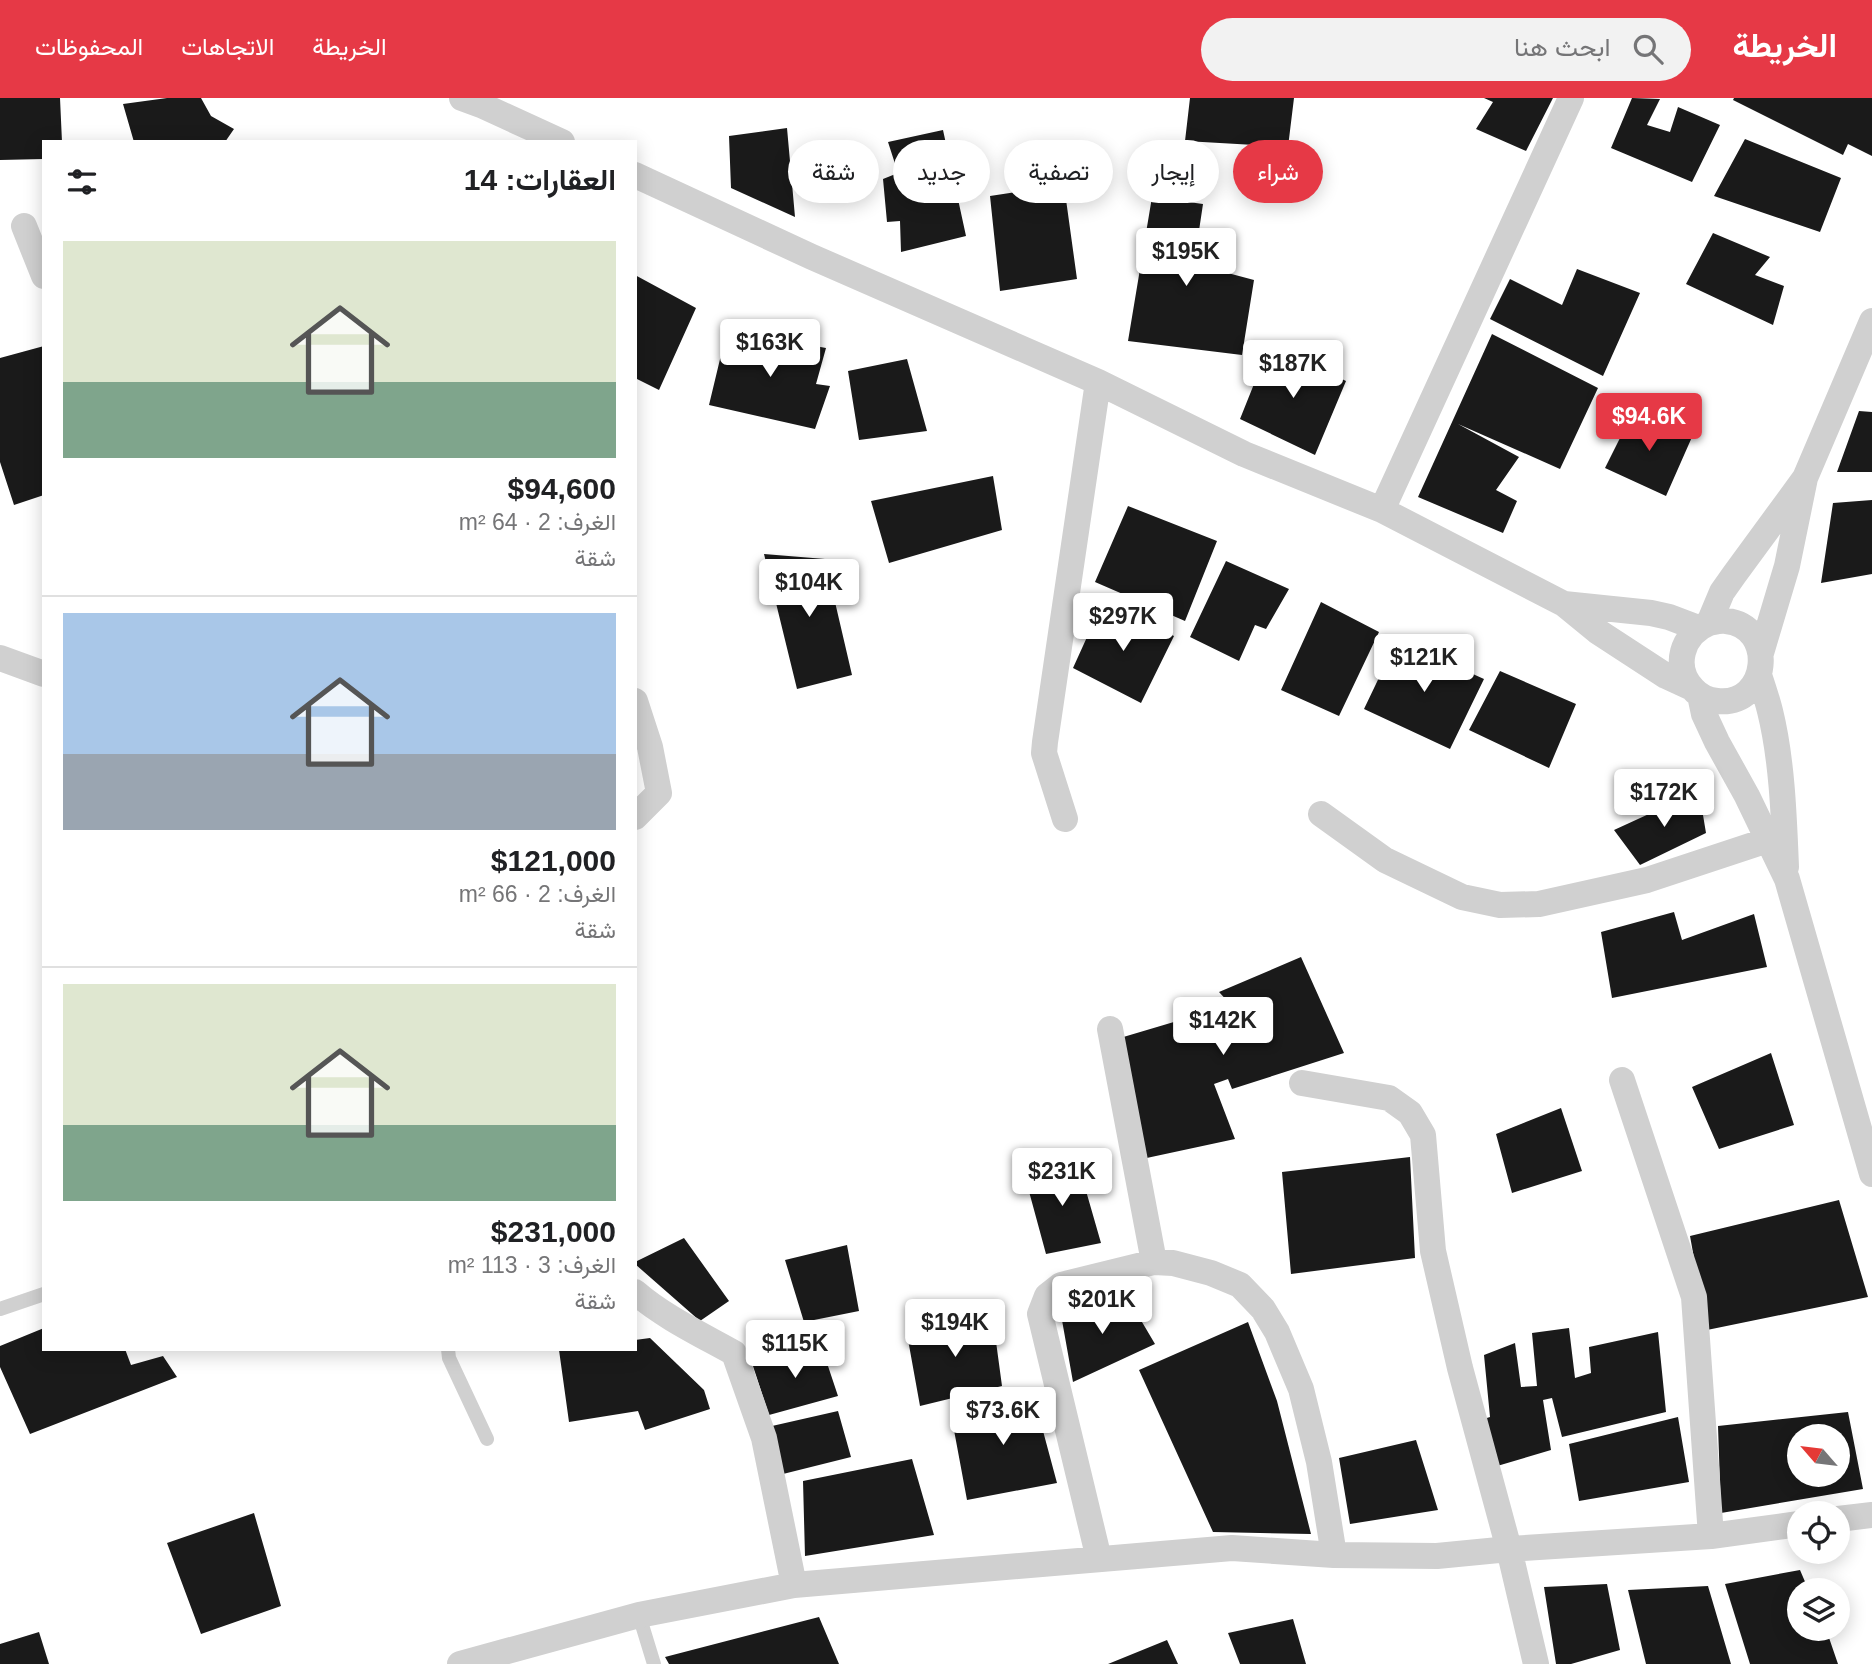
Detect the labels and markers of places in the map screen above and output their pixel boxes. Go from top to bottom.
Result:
pin: $195K [1137,228,1235,288]
pin: $163K [721,320,819,379]
pin: $187K [1244,341,1342,400]
pin: $94.6K [1592,394,1706,453]
pin: $104K [760,560,858,619]
pin: $297K [1074,594,1172,653]
pin: $121K [1375,634,1473,694]
pin: $172K [1615,770,1713,829]
pin: $142K [1174,998,1272,1057]
pin: $231K [1013,1148,1111,1208]
pin: $201K [1053,1276,1151,1336]
pin: $194K [906,1300,1004,1359]
pin: $115K [746,1320,844,1380]
pin: $73.6K [946,1388,1060,1447]

